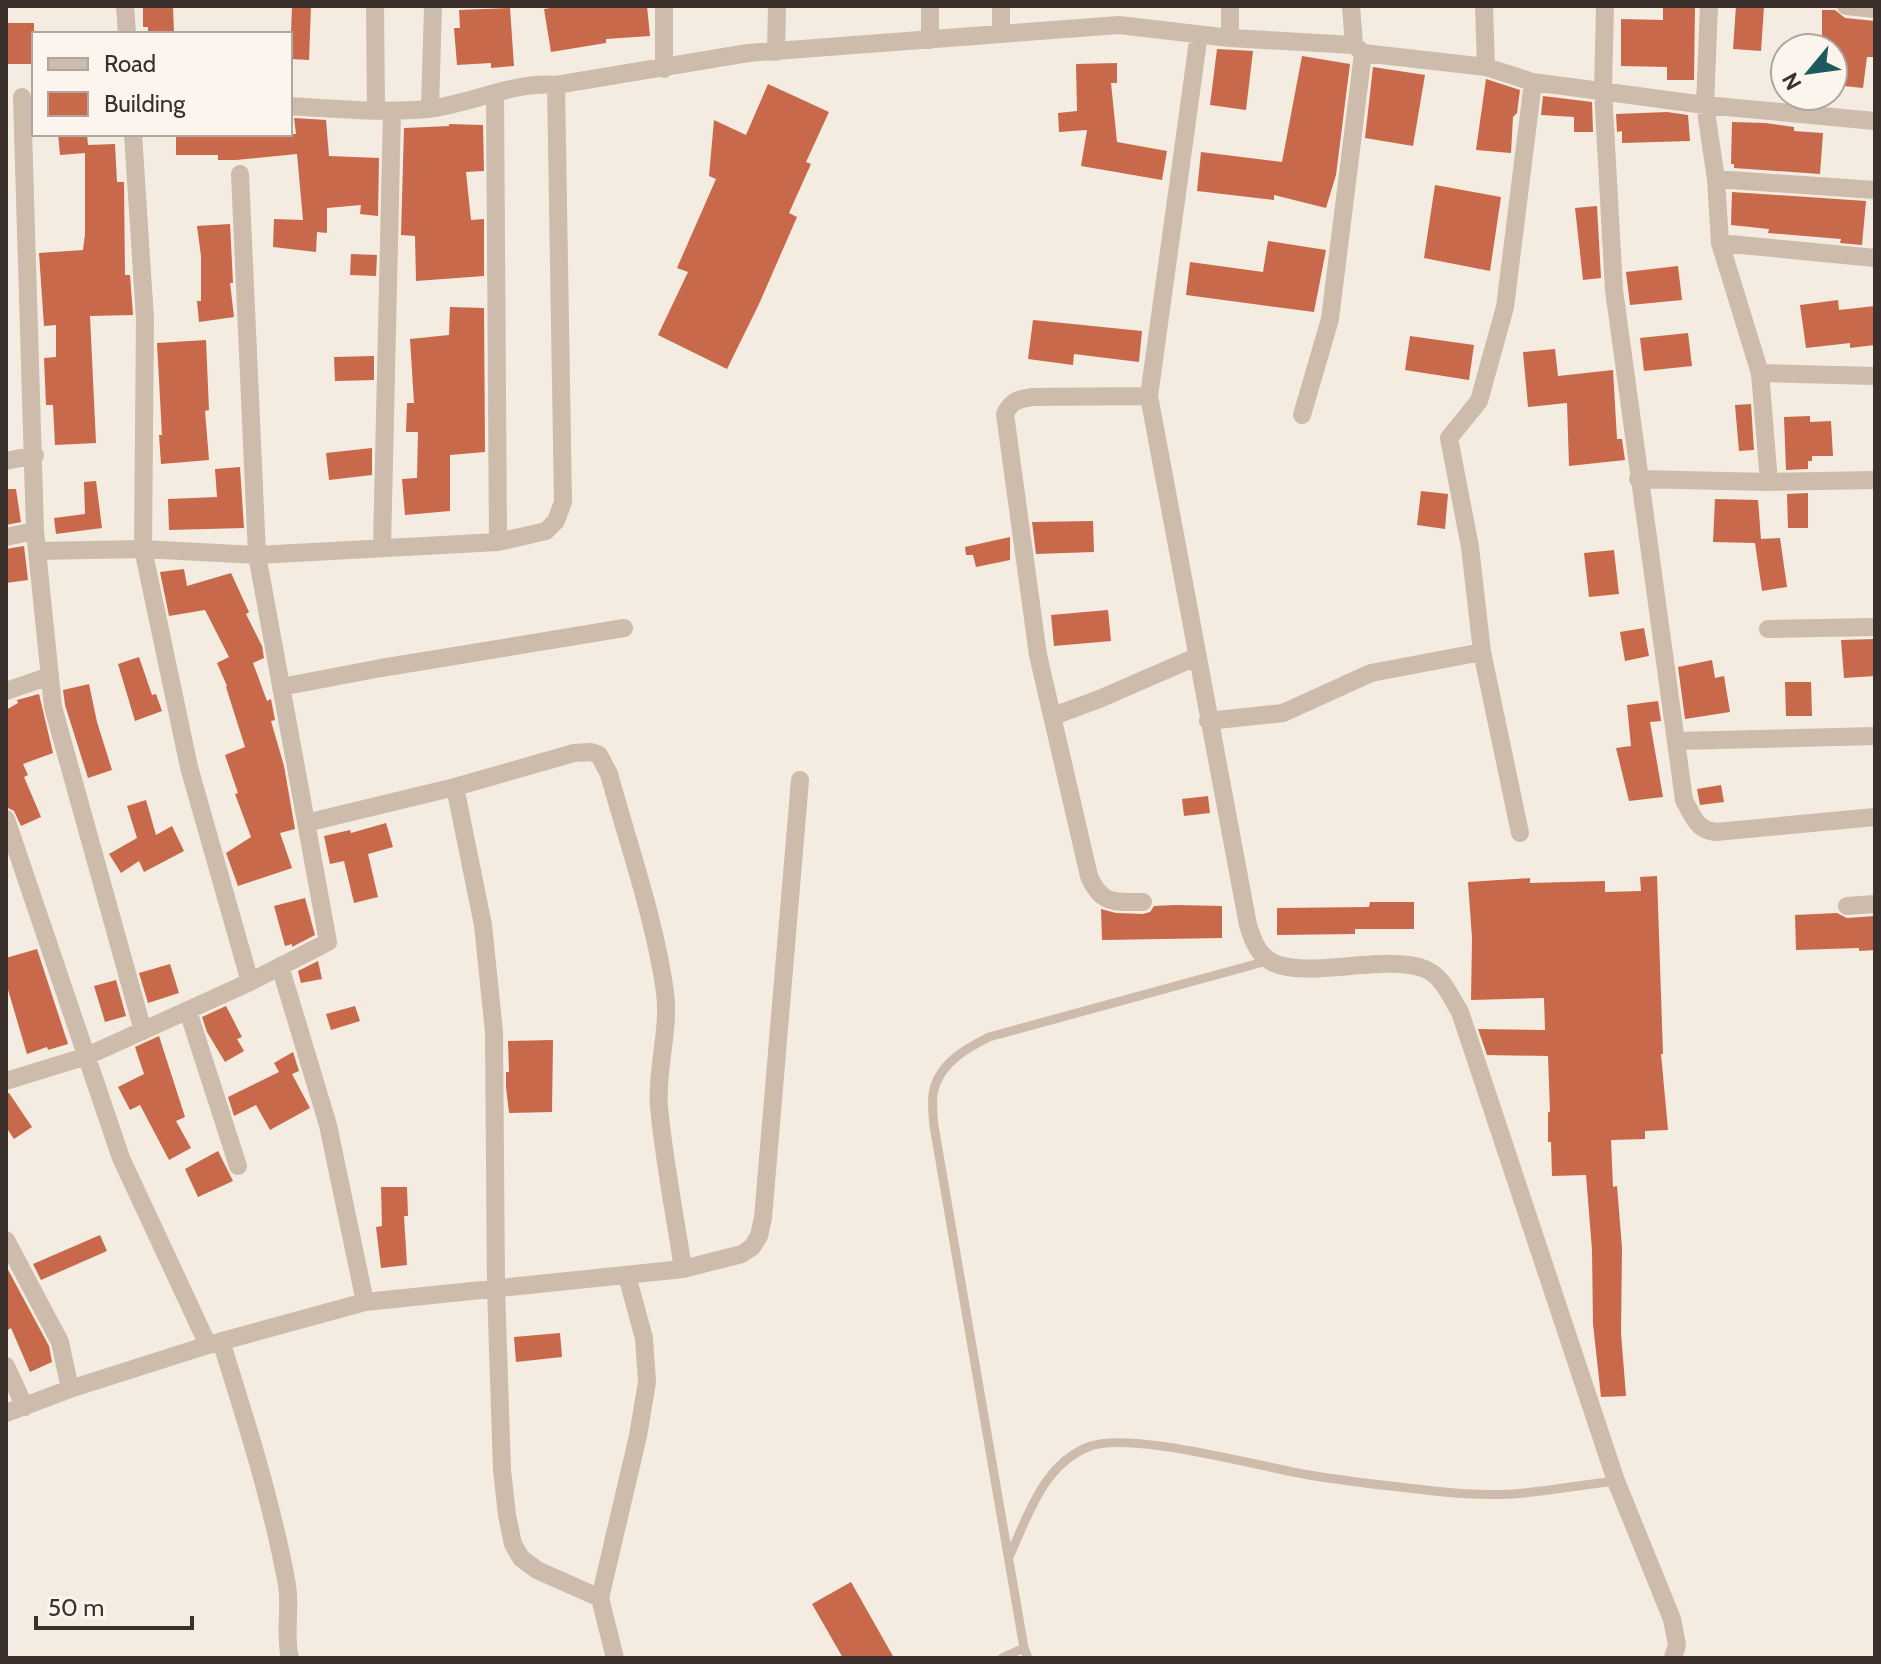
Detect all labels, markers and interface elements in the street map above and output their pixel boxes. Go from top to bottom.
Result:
legend [32,32,292,136]
north arrow [1769,32,1849,112]
text: Road [104,49,156,78]
text: N [1776,68,1808,95]
text: Building [104,89,186,118]
scale bar [36,1580,192,1630]
text: 50 m [48,1593,104,1622]

